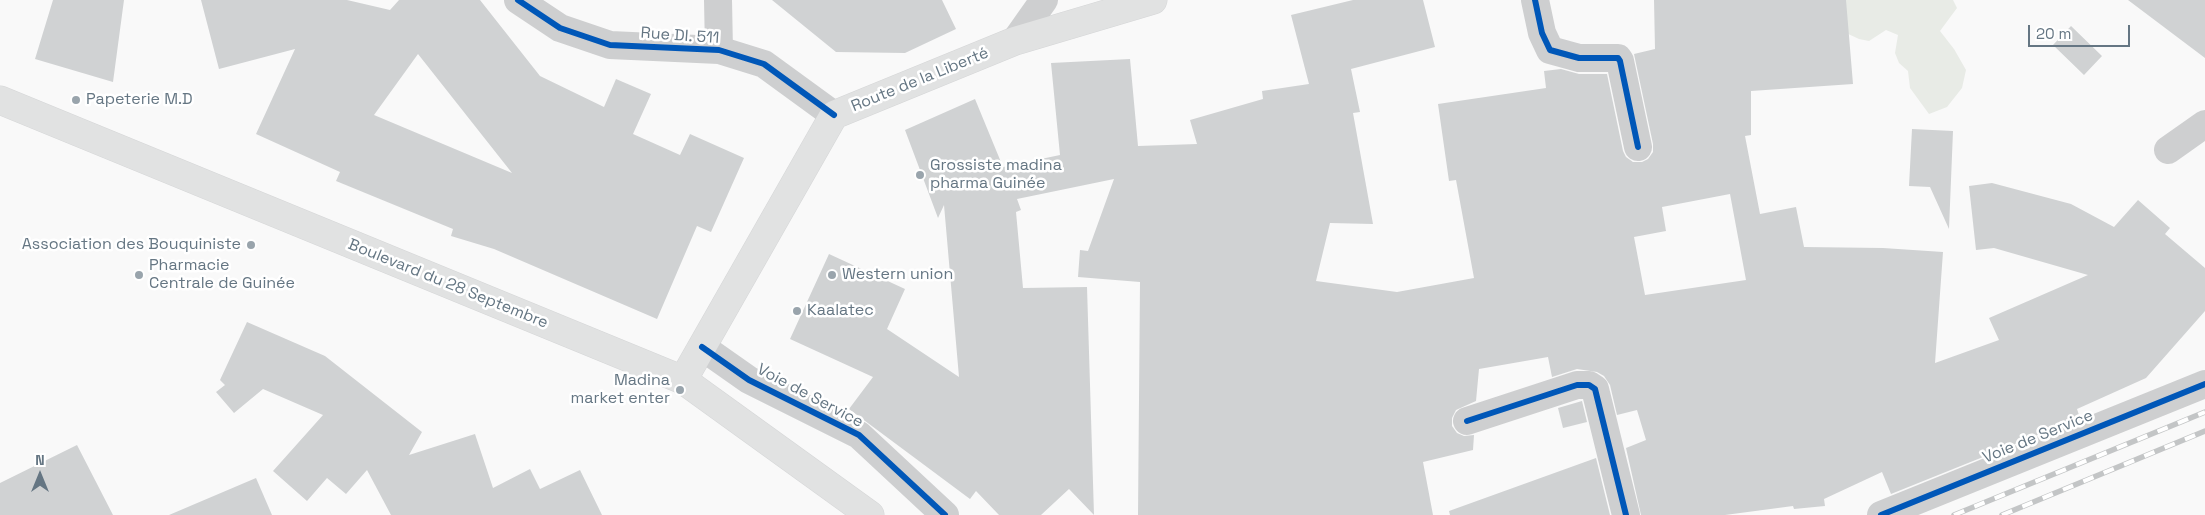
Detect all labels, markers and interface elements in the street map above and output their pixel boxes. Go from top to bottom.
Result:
scale bar [2030,15,2132,47]
street label: Rue DI. 511 [640,24,720,48]
text: 20 m [2036,24,2071,43]
street label: Route de la Liberté [848,44,992,116]
place label: Papeterie M.D [86,90,193,110]
marker: Papeterie M.D [70,94,82,106]
place label: Grossiste madina pharma Guinée [930,156,1062,194]
marker: Grossiste madina pharma Guinée [914,169,926,181]
place label: Association des Bouquiniste [22,235,241,255]
street label: Boulevard du 28 Septembre [345,235,551,333]
marker: Association des Bouquiniste [245,239,257,251]
place label: Pharmacie Centrale de Guinée [149,256,295,294]
place label: Western union [842,265,953,285]
marker: Pharmacie Centrale de Guinée [133,269,145,281]
marker: Western union [826,269,838,281]
place label: Kaalatec [807,301,874,321]
marker: Kaalatec [791,305,803,317]
street label: Voie de Service [754,360,866,432]
place label: Madina market enter [571,371,670,409]
marker: Madina market enter [674,384,686,396]
street label: Voie de Service [1980,406,2096,468]
north arrow [15,450,65,500]
text: N [35,451,45,469]

